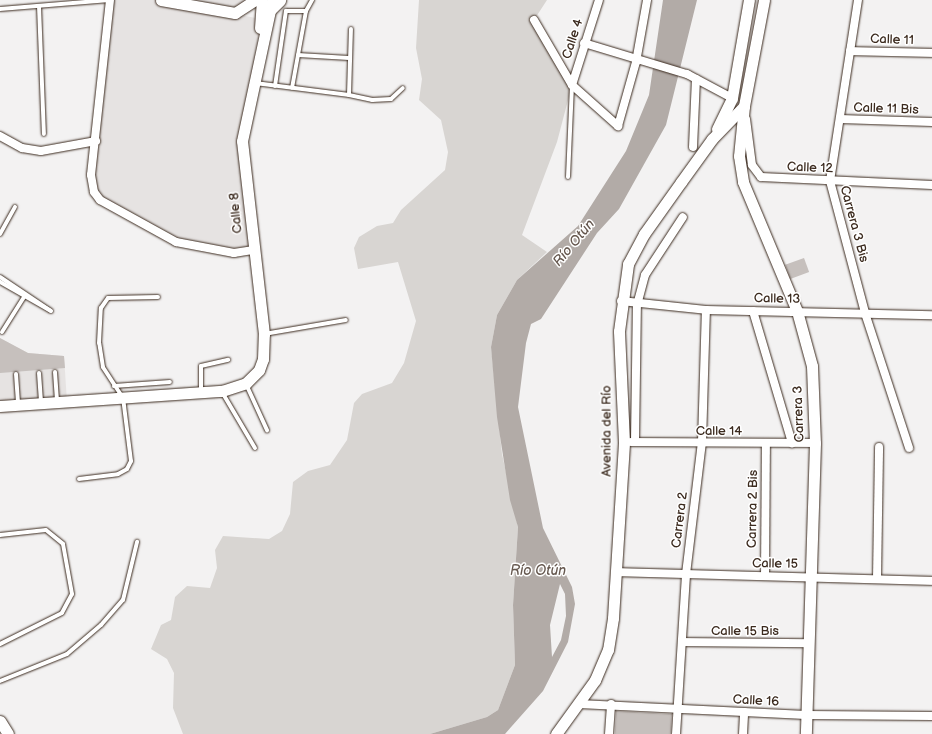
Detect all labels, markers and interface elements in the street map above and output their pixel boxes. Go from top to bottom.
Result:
street label: Calle 4 [559,17,587,61]
street label: Calle 11 [870,31,914,49]
street label: Calle 11 Bis [853,100,919,118]
street label: Calle 12 [787,159,833,177]
street label: Carrera 3 Bis [836,184,872,264]
street label: Calle 8 [226,192,246,234]
water label: Río Otún [550,216,598,270]
street label: Calle 13 [754,291,800,307]
street label: Avenida del Río [599,385,615,477]
street label: Carrera 3 [790,385,808,443]
street label: Calle 14 [696,423,742,439]
street label: Carrera 2 Bis [745,470,761,548]
street label: Carrera 2 [669,491,691,549]
street label: Calle 15 [752,556,798,572]
water label: Río Otún [510,563,566,579]
street label: Calle 15 Bis [711,623,779,639]
street label: Calle 16 [732,692,780,710]

